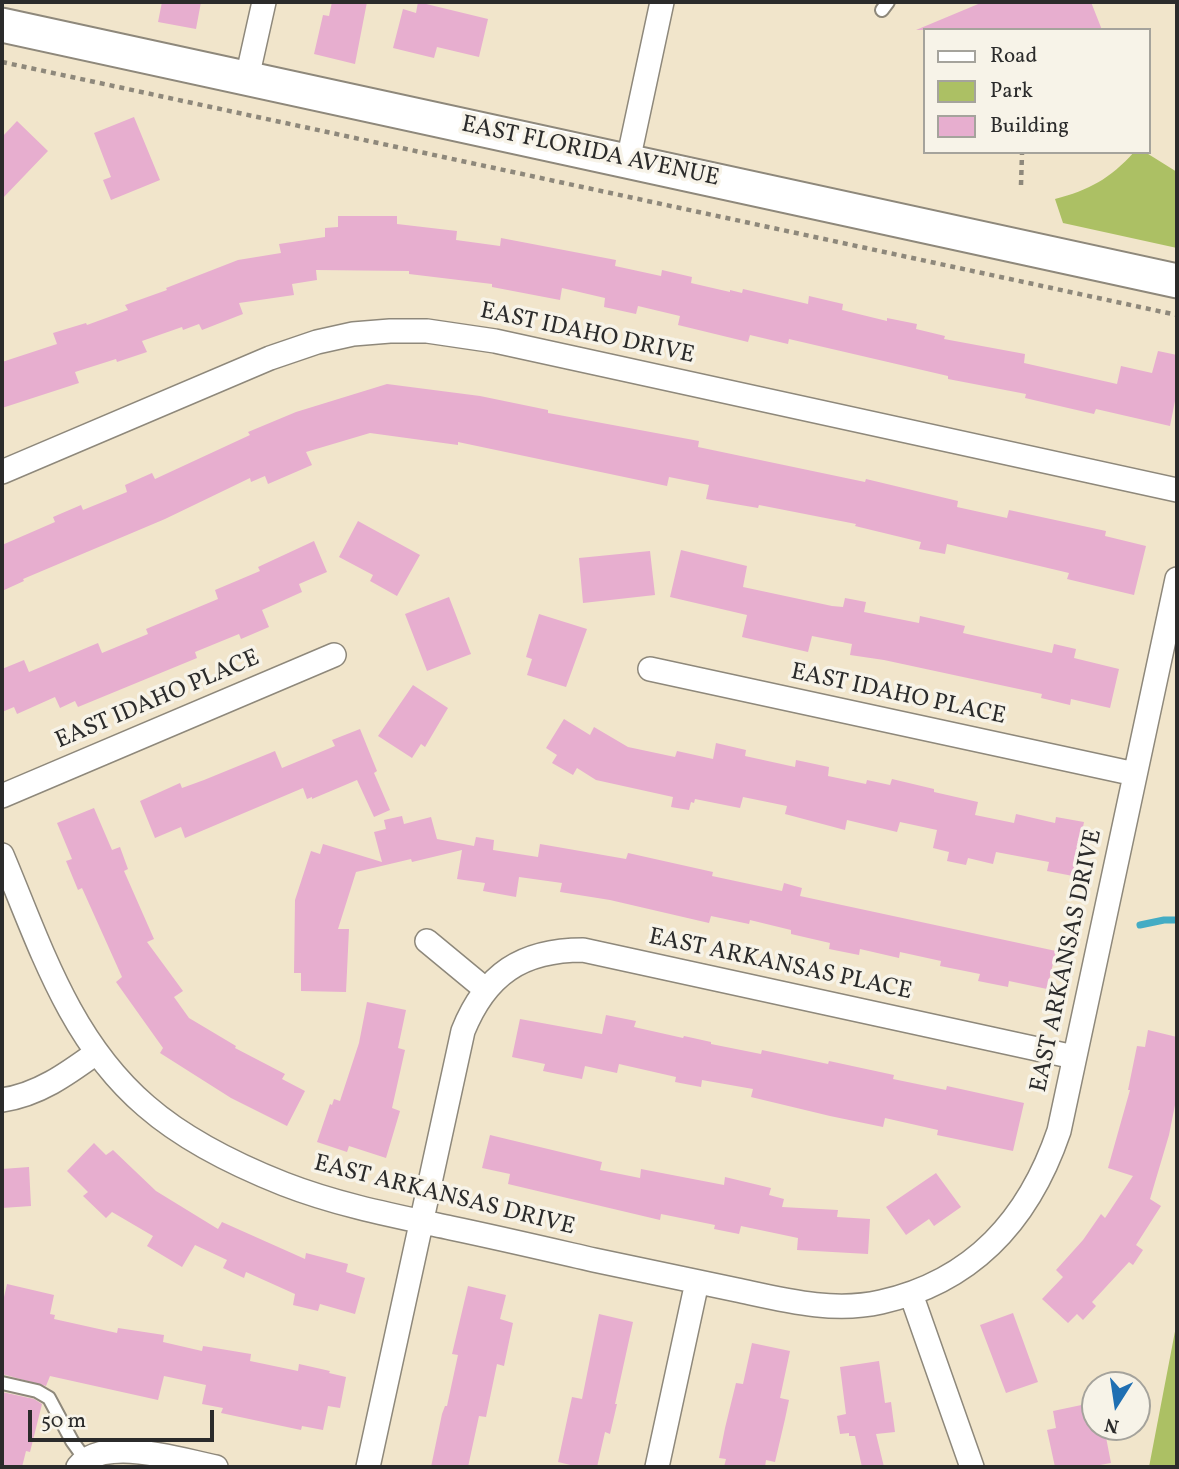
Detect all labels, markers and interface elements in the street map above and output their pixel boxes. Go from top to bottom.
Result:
legend [923,28,1151,154]
text: Road [990,42,1037,71]
text: Park [990,77,1033,106]
street label: EAST FLORIDA AVENUE [458,112,722,194]
text: Building [990,112,1069,141]
street label: EAST IDAHO DRIVE [477,298,697,372]
street label: EAST IDAHO PLACE [52,645,264,757]
street label: EAST IDAHO PLACE [788,659,1008,733]
street label: EAST ARKANSAS DRIVE [1026,827,1110,1095]
street label: EAST ARKANSAS PLACE [646,924,914,1008]
street label: EAST ARKANSAS DRIVE [310,1151,578,1243]
north arrow [1081,1371,1151,1441]
scale bar [32,1396,217,1440]
text: 50 m [41,1407,86,1436]
text: N [1103,1410,1122,1439]

